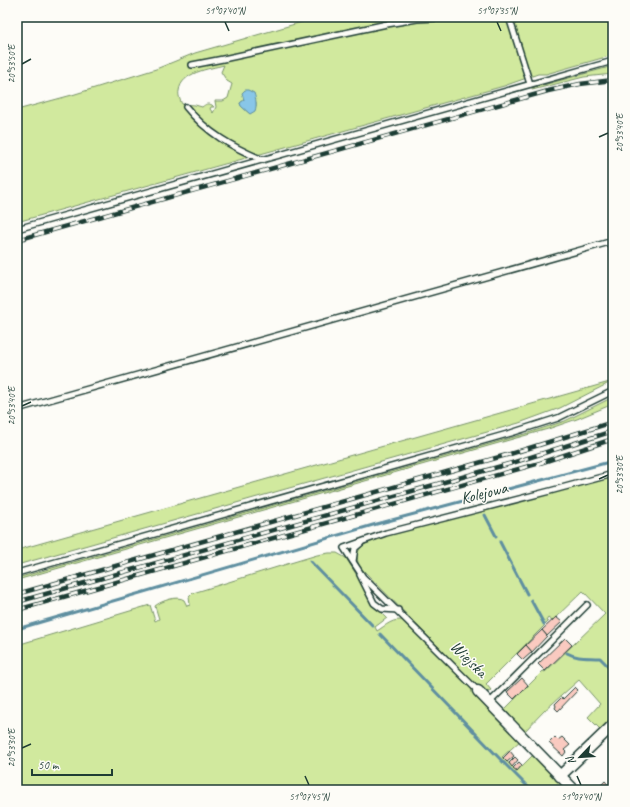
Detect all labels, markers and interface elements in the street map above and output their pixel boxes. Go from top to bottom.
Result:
text: 51°07'40"N [205,4,247,17]
text: 51°07'35"N [477,4,519,17]
text: 20°53'50"E [5,43,18,83]
text: 20°53'40"E [613,112,626,152]
text: 20°53'40"E [5,385,18,425]
text: 20°53'30"E [613,454,626,494]
street label: Kolejowa [458,477,511,509]
street label: Wiejska [446,636,493,683]
text: 20°53'30"E [5,727,18,767]
north arrow [560,737,600,777]
scale bar [32,751,112,777]
text: N [562,753,579,767]
text: 50 m [38,757,60,773]
text: 51°07'45"N [289,790,331,803]
text: 51°07'40"N [561,790,603,803]

